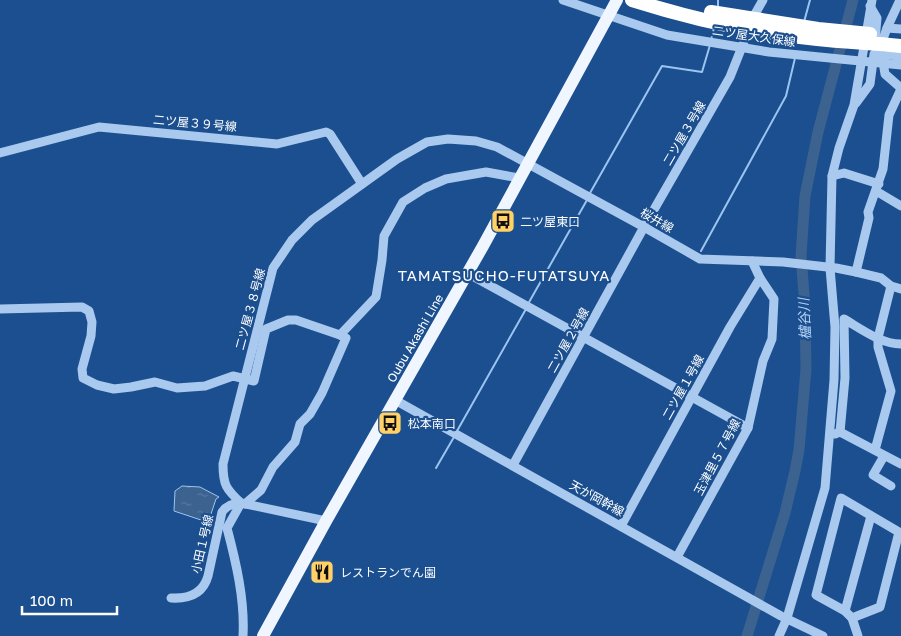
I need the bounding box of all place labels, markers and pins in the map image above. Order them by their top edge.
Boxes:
bus stop icon: 二ツ屋東口 [490,208,516,234]
place label: 二ツ屋東口 [520,214,580,229]
bus stop icon: 松本南口 [377,410,403,436]
place label: 松本南口 [408,416,456,431]
restaurant icon: レストランでん園 [309,559,335,585]
place label: レストランでん園 [340,565,436,580]

